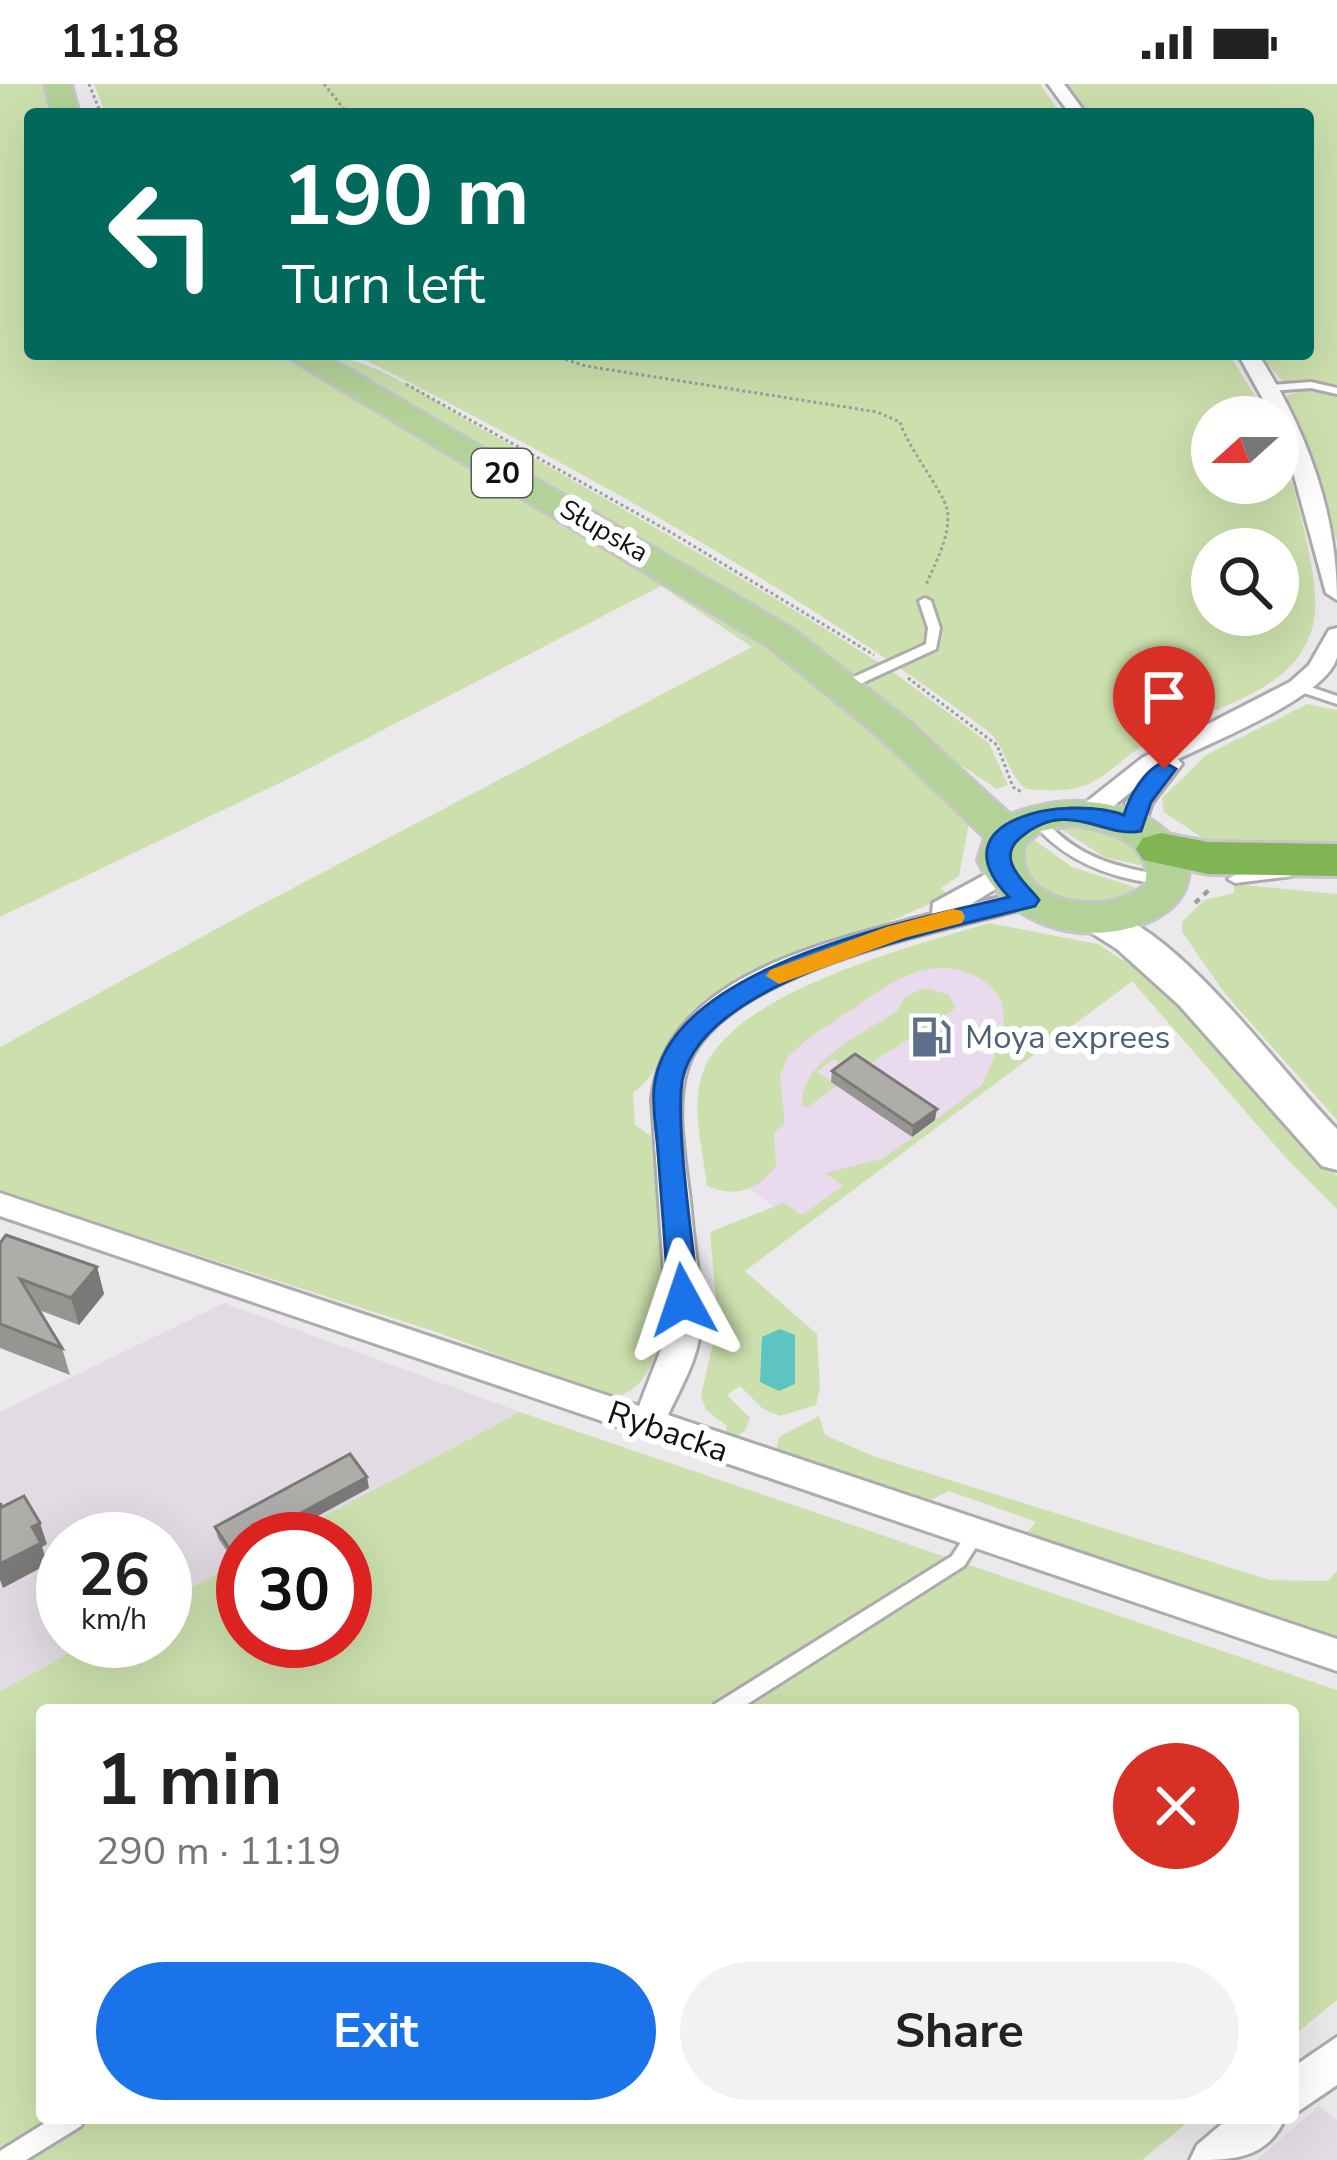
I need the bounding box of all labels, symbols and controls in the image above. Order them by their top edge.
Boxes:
text: 11:18 [60,12,179,73]
text: 190 m [282,139,530,254]
icon: left [84,156,240,312]
text: Turn left [282,248,485,322]
north arrow [1191,396,1299,504]
map controls [1191,396,1299,636]
road number: 20 [472,449,532,497]
street label: Słupska [553,491,655,571]
button: search [1191,528,1299,636]
pin [1113,646,1215,769]
icon: arrive [1131,664,1197,730]
fuel station icon: Moya exprees [908,1014,954,1060]
place label: Moya exprees [965,1015,1171,1060]
position arrow [620,1237,746,1363]
street label: Rybacka [602,1390,734,1474]
speed limit sign: 30 [216,1512,372,1668]
text: 26 [78,1534,150,1616]
text: km/h [81,1599,147,1640]
text: 1 min [96,1731,282,1829]
button: close [1113,1743,1239,1869]
text: 290 m · 11:19 [96,1825,341,1878]
button: Exit [96,1962,656,2100]
button: Share [680,1962,1239,2100]

